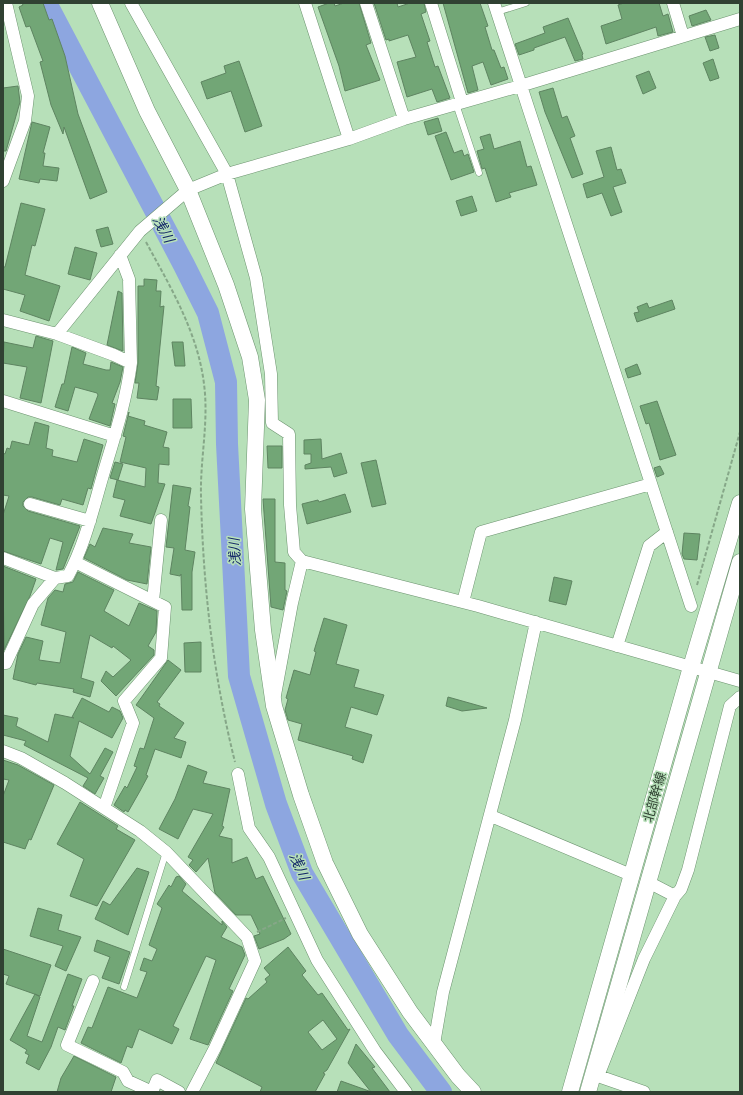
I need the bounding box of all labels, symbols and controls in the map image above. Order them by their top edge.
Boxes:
water label: 浅川 [150,213,179,247]
water label: 浅川 [225,536,243,566]
street label: 北部幹線 [639,770,669,824]
water label: 浅川 [287,850,314,884]

